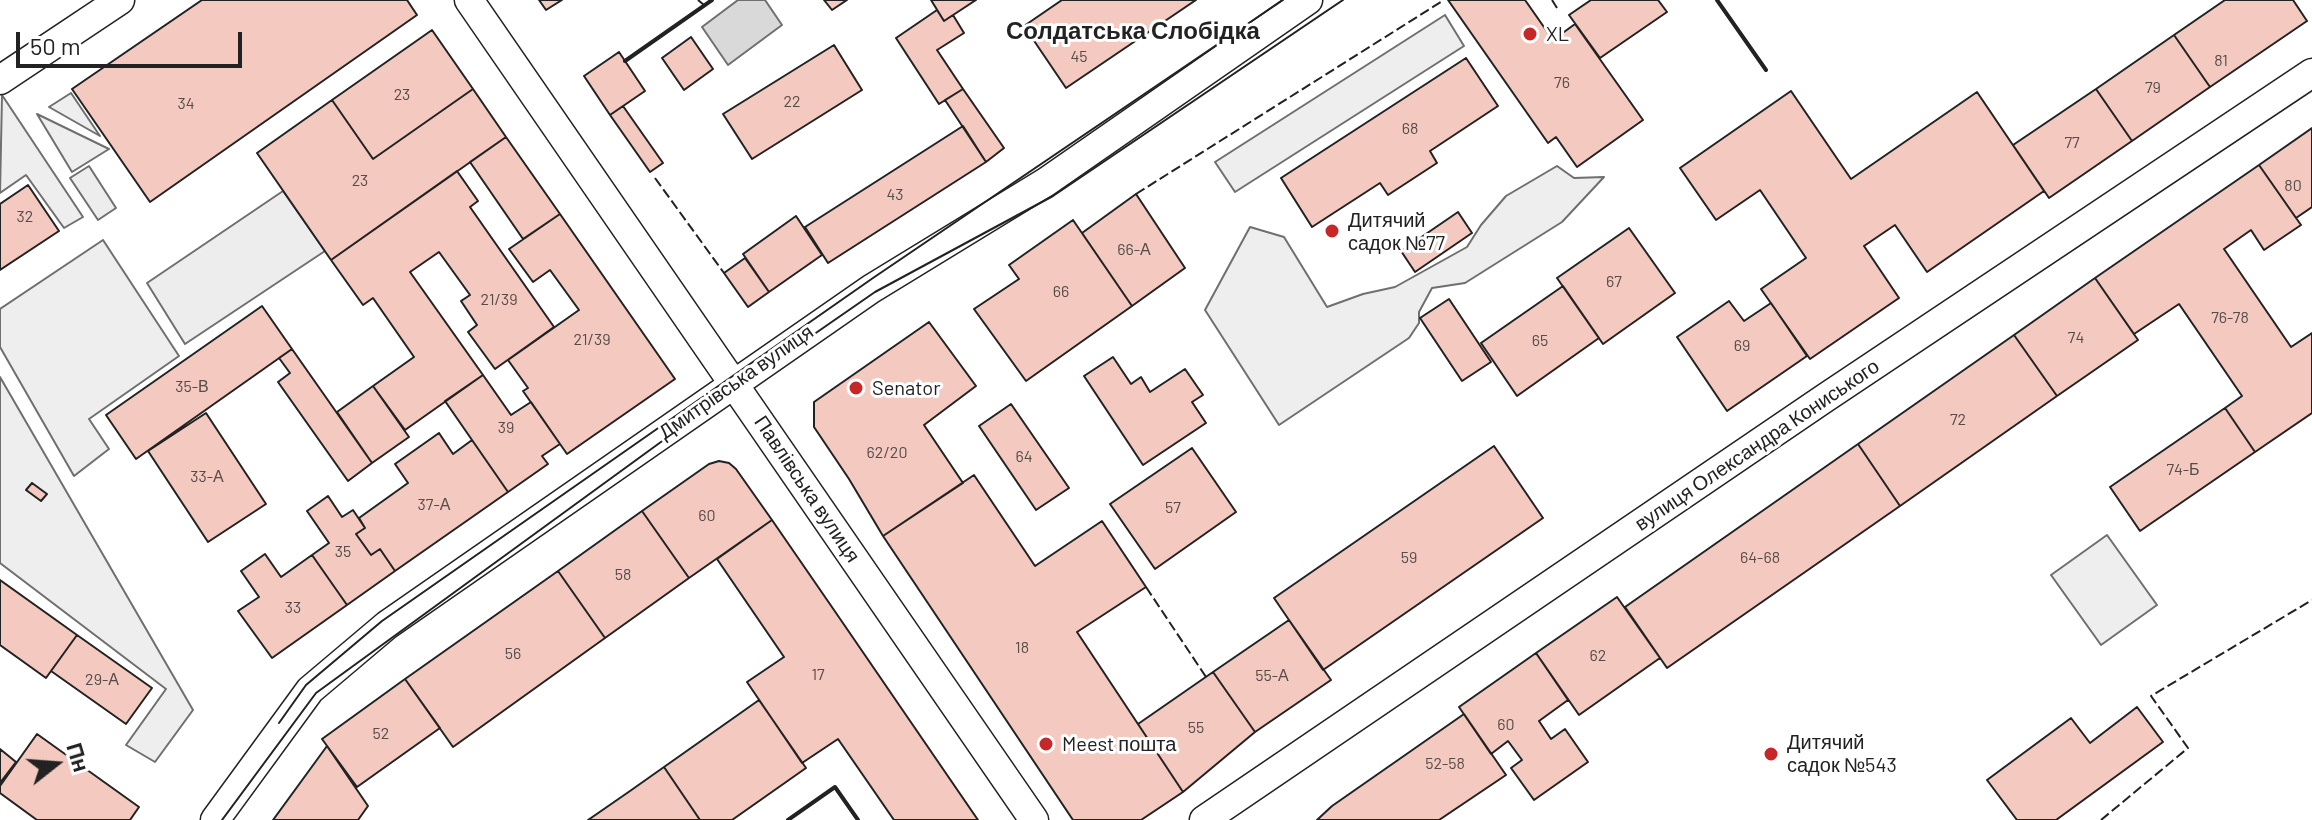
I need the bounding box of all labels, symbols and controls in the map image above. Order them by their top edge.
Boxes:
scale bar [20,16,246,66]
district label: Солдатська Слобідка [1006,17,1260,45]
place label: XL [1546,22,1569,46]
marker: XL [1521,25,1539,43]
text: 50 m [30,31,81,60]
house number: 45 [1070,47,1088,67]
house number: 81 [2214,51,2228,71]
house number: 76 [1554,73,1570,93]
house number: 79 [2145,78,2161,98]
house number: 23 [394,85,410,105]
house number: 22 [783,92,801,112]
house number: 34 [177,94,195,114]
house number: 68 [1402,119,1418,139]
house number: 77 [2064,133,2080,153]
house number: 23 [352,171,368,191]
house number: 80 [2284,176,2302,196]
house number: 43 [886,185,904,205]
house number: 32 [17,207,33,227]
place label: Дитячий садок №77 [1348,208,1445,255]
marker: Дитячий садок №77 [1323,222,1341,240]
house number: 66-А [1117,240,1151,260]
house number: 67 [1606,272,1622,292]
house number: 66 [1053,282,1069,302]
house number: 21/39 [481,290,517,310]
house number: 76-78 [2211,308,2249,328]
street label: Дмитрівська вулиця [654,320,818,444]
house number: 74 [2068,328,2084,348]
house number: 21/39 [574,330,610,350]
house number: 65 [1532,331,1548,351]
house number: 69 [1734,336,1750,356]
street label: вулиця Олександра Кониського [1630,354,1884,536]
place label: Senator [872,376,940,400]
house number: 35-В [175,377,209,397]
marker: Senator [847,379,865,397]
house number: 72 [1950,410,1966,430]
street label: Павлівська вулиця [749,411,865,567]
house number: 39 [498,418,514,438]
house number: 62/20 [867,443,907,463]
house number: 64 [1015,447,1033,467]
house number: 74-Б [2166,460,2200,480]
house number: 33-А [190,467,224,487]
house number: 37-А [418,495,450,515]
house number: 57 [1165,498,1181,518]
house number: 60 [698,506,716,526]
house number: 35 [335,542,351,562]
house number: 59 [1401,548,1417,568]
house number: 64-68 [1740,548,1780,568]
house number: 58 [615,565,631,585]
house number: 33 [285,598,301,618]
house number: 18 [1015,638,1029,658]
house number: 56 [505,644,521,664]
house number: 62 [1590,646,1606,666]
house number: 17 [811,665,825,685]
house number: 55-А [1255,666,1289,686]
house number: 29-А [85,670,119,690]
house number: 60 [1497,715,1515,735]
house number: 55 [1188,718,1204,738]
north arrow [16,724,96,804]
house number: 52 [373,724,389,744]
place label: Дитячий садок №543 [1787,730,1897,777]
place label: Meest пошта [1062,732,1176,756]
marker: Meest пошта [1037,735,1055,753]
text: Пн [62,739,96,775]
marker: Дитячий садок №543 [1762,745,1780,763]
house number: 52-58 [1425,754,1465,774]

